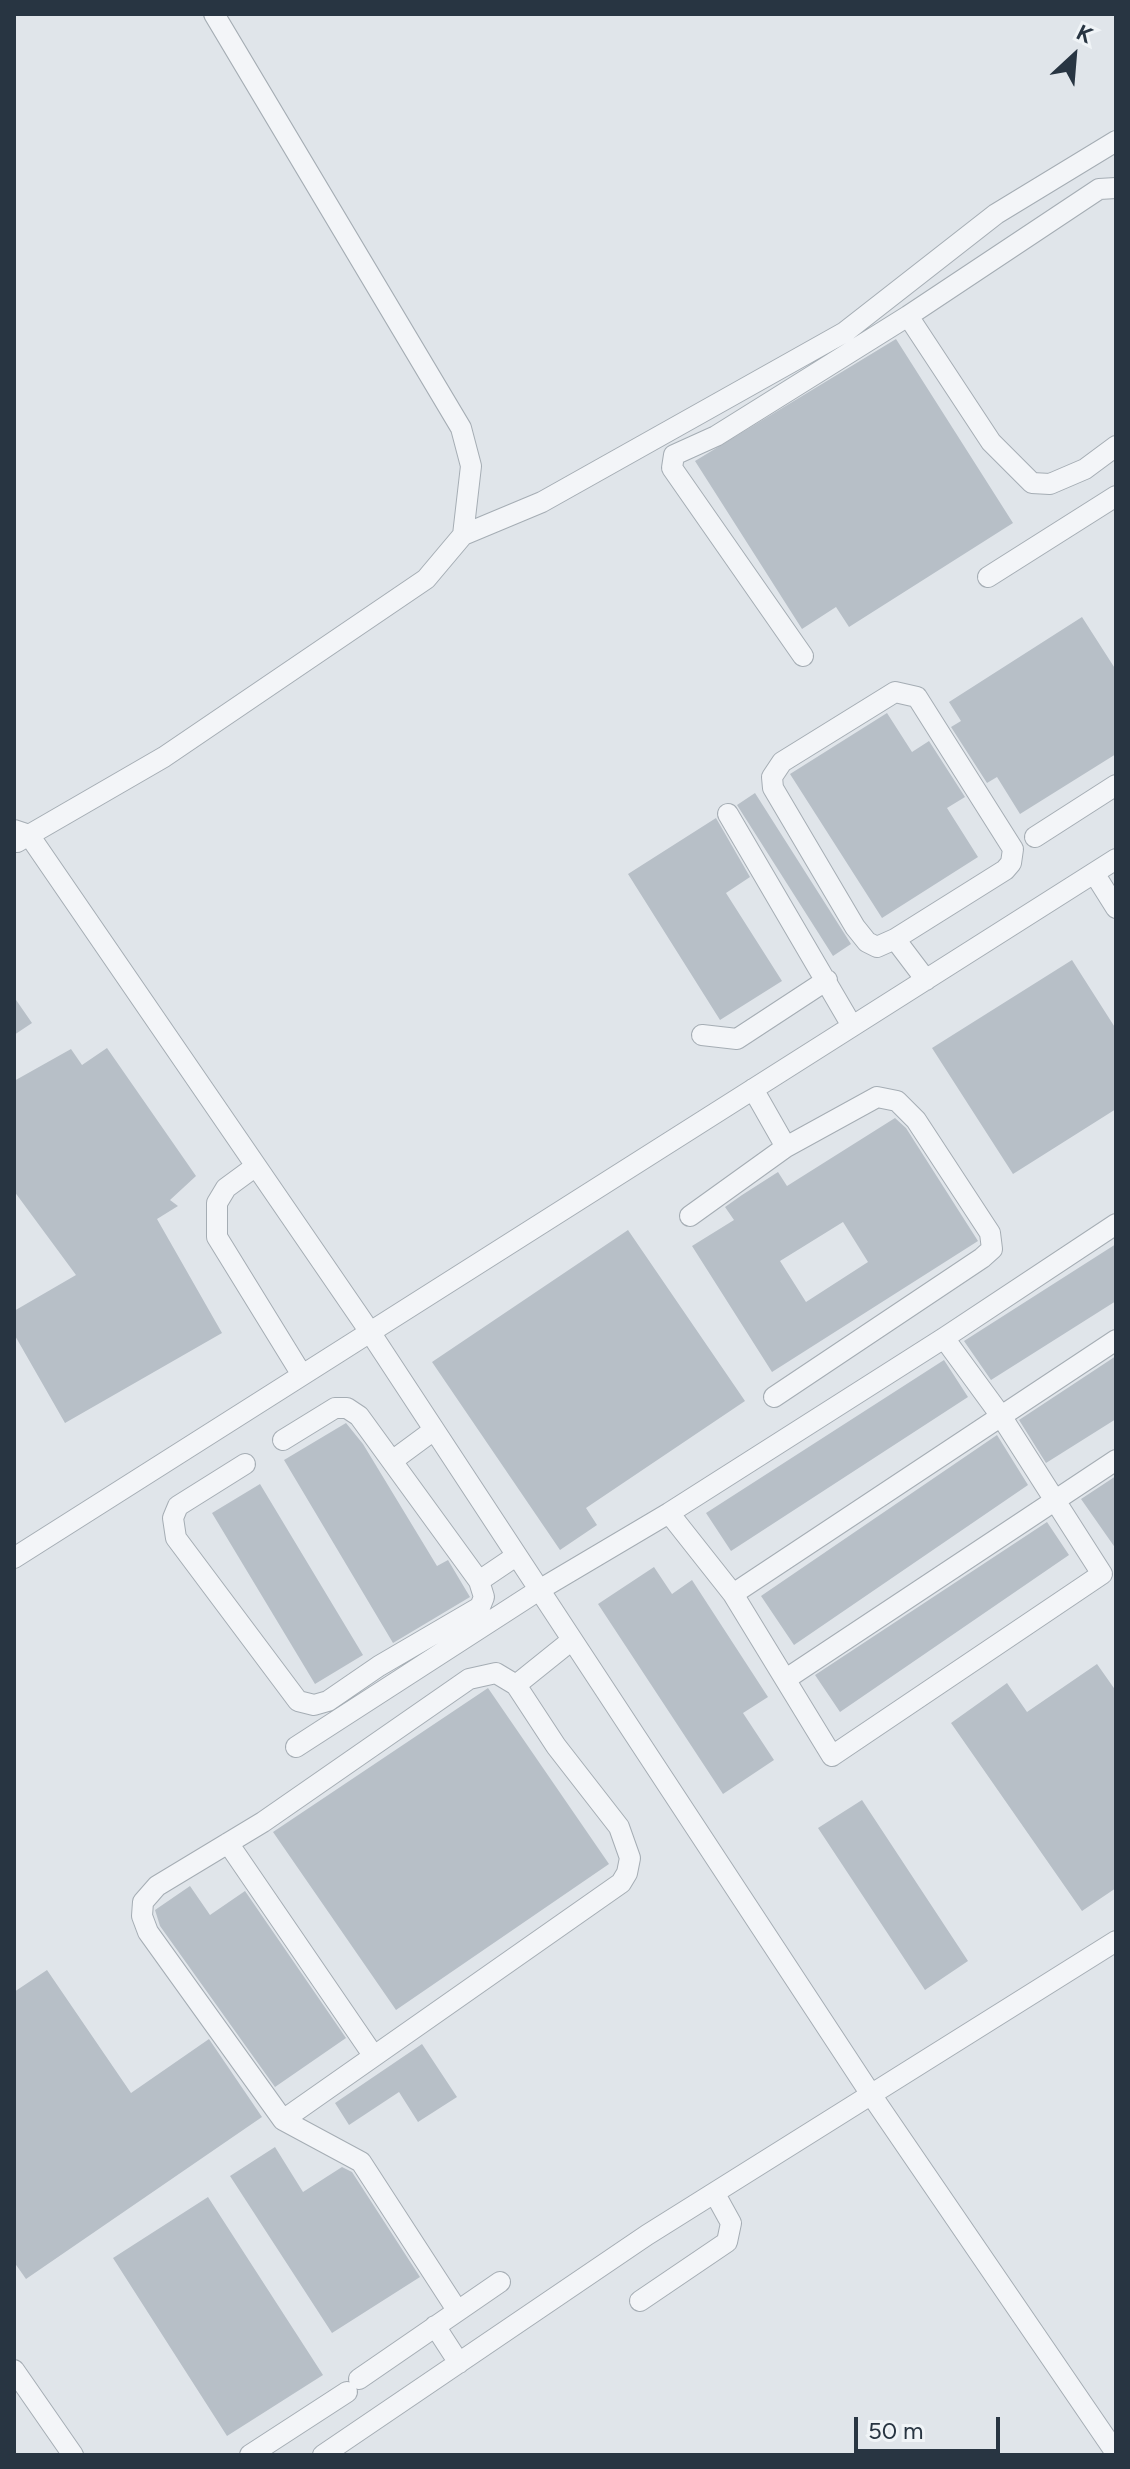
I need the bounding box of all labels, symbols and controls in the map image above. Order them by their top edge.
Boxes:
north arrow [1034,16,1114,96]
text: K [1072,19,1097,49]
scale bar [858,2401,1004,2451]
text: 50 m [868,2416,924,2445]

